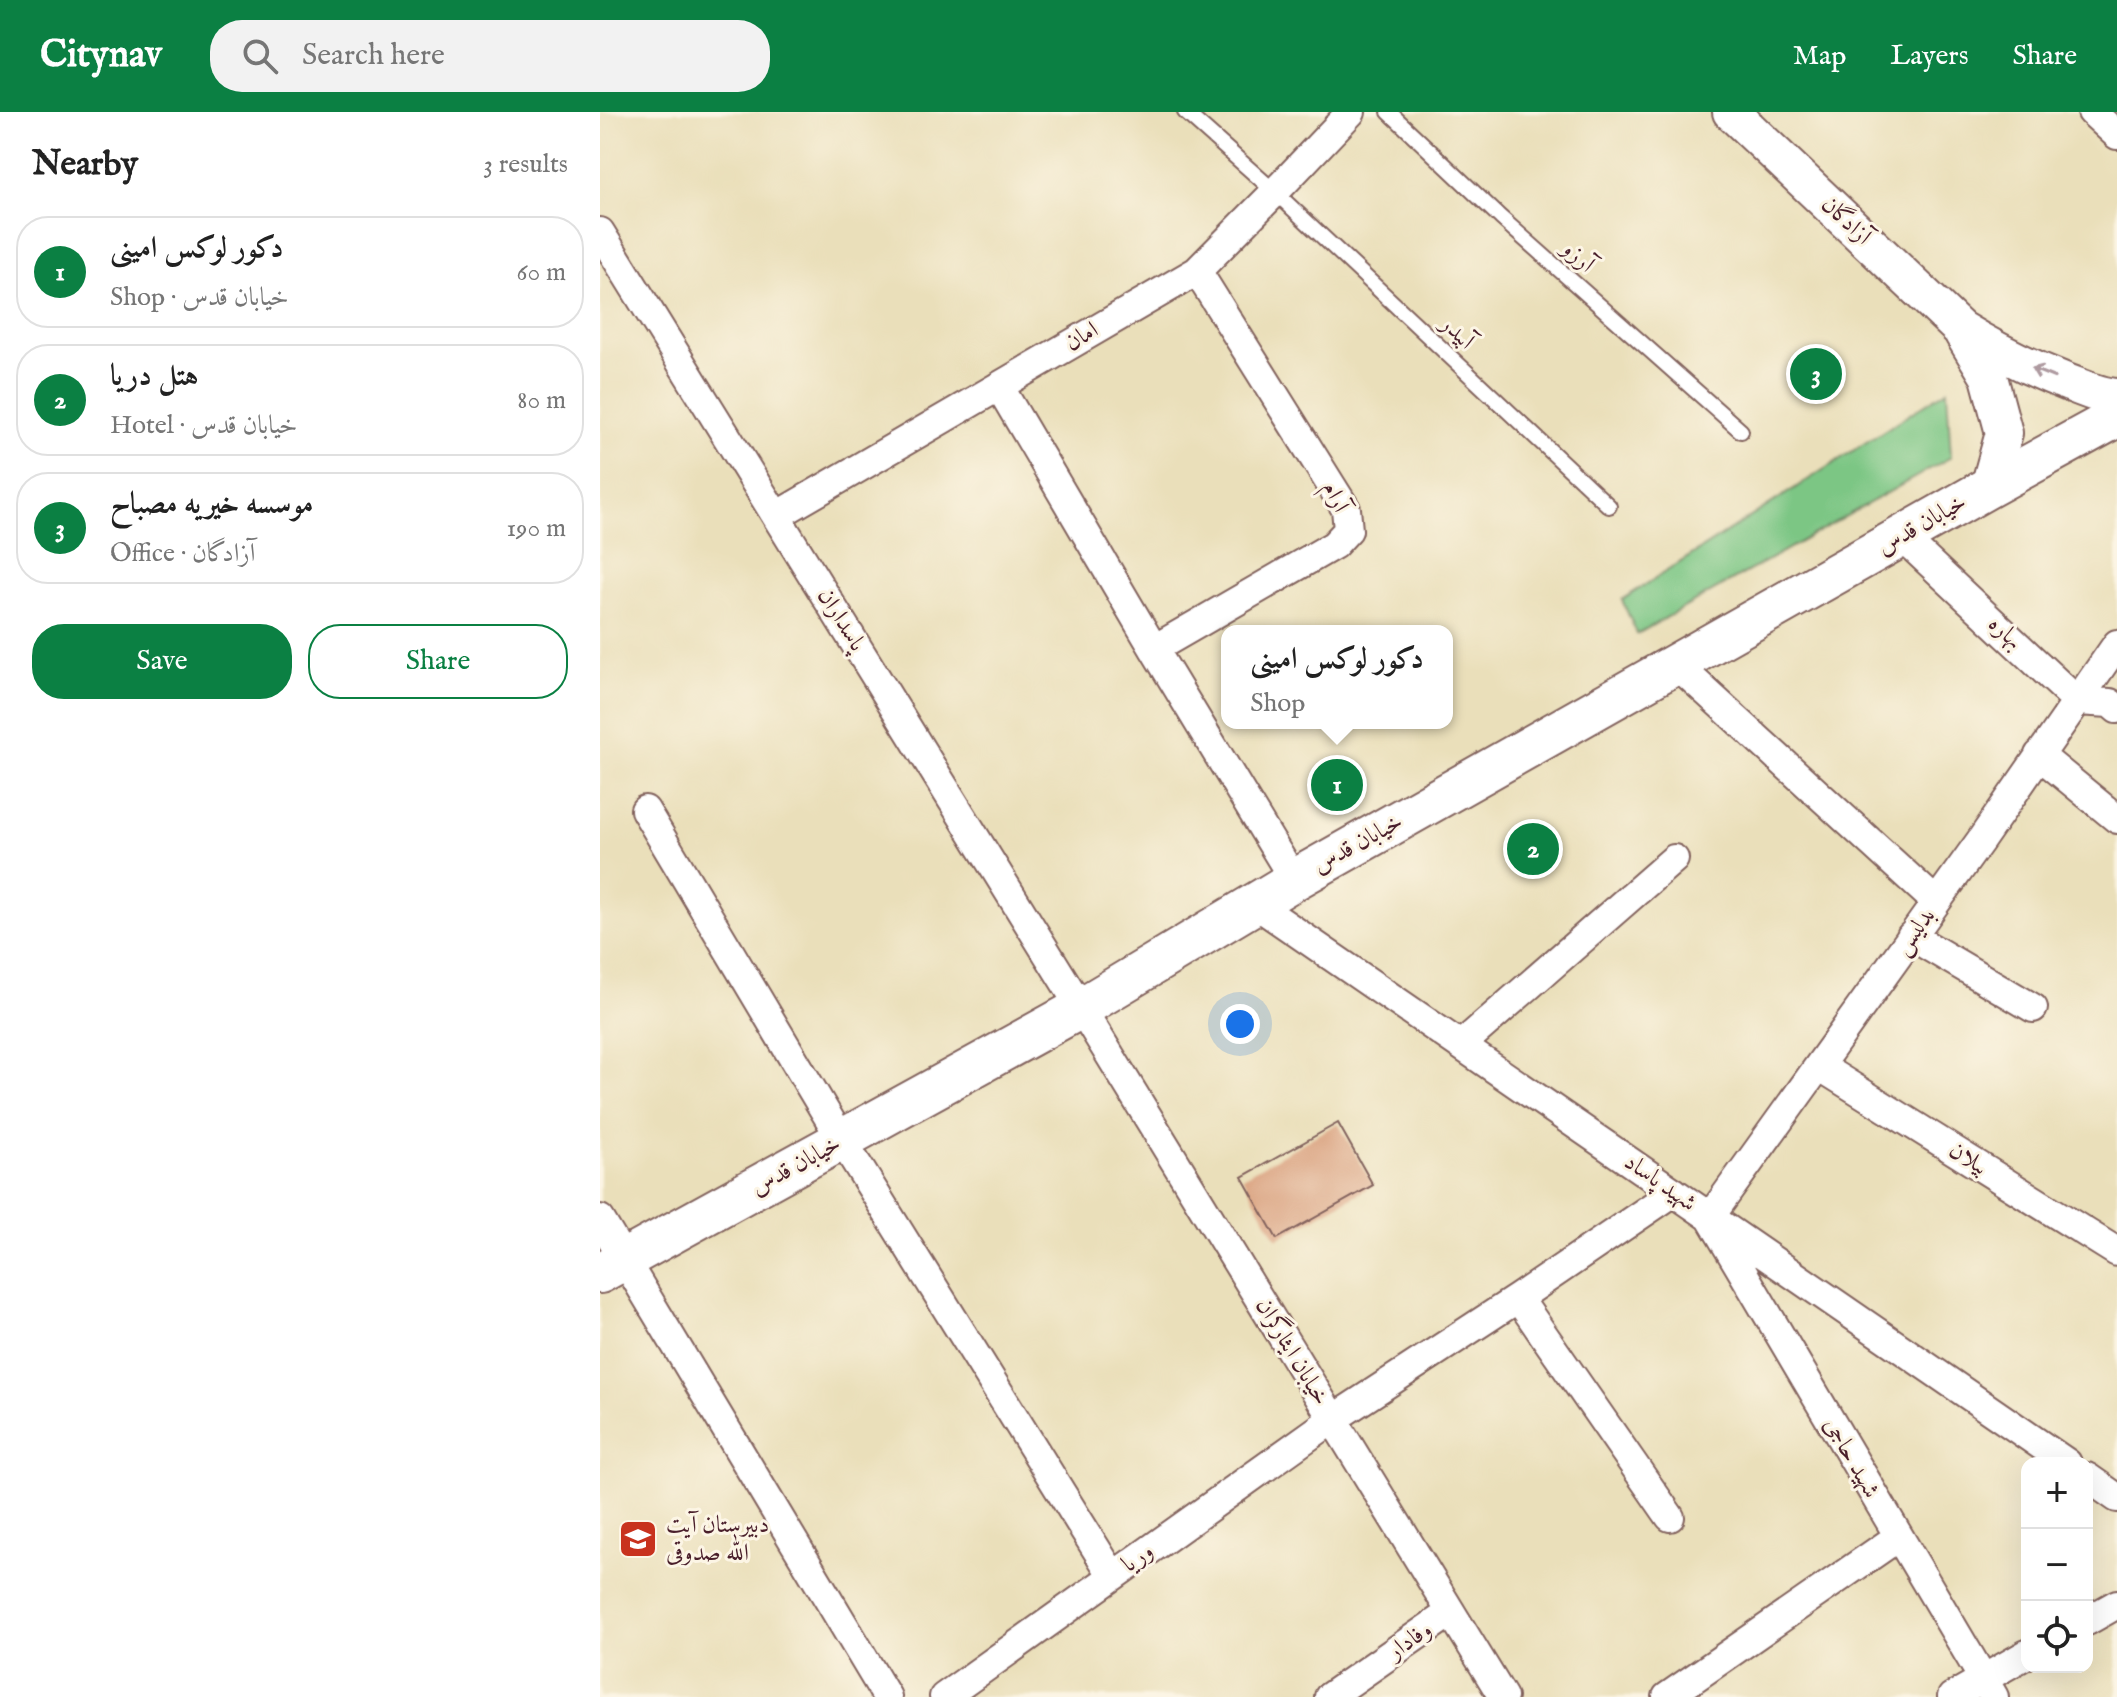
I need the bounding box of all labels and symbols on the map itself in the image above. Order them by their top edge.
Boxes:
street label: آزادگان [1814,189,1881,254]
street label: آرزو [1553,232,1603,282]
street label: آبیدر [1432,308,1483,359]
street label: امان [1060,315,1104,359]
pin: 3 [1790,344,1842,404]
one-way arrow [2032,364,2056,379]
street label: آرام [1311,476,1357,522]
street label: خیابان قدس [1872,487,1972,563]
street label: پاسداران [810,583,873,659]
street label: بهاره [1981,609,2029,657]
pin: 1 [1311,755,1363,815]
street label: خیابان قدس [1307,807,1409,881]
pin: 2 [1507,819,1559,879]
street label: بدلیس [1887,902,1943,962]
your location [1220,1004,1260,1044]
street label: خیابان قدس [745,1129,847,1203]
street label: بیلان [1943,1135,1993,1183]
street label: شهید پاساد [1618,1147,1702,1219]
street label: خیابان ایثارگران [1248,1292,1338,1411]
street label: شهید حاجی [1816,1412,1886,1504]
place label: دبیرستان آیت الله صدوقی [666,1510,769,1569]
school or university icon: دبیرستان آیت الله صدوقی [617,1518,659,1560]
street label: وریا [1116,1536,1160,1580]
street label: وفادار [1380,1615,1438,1669]

